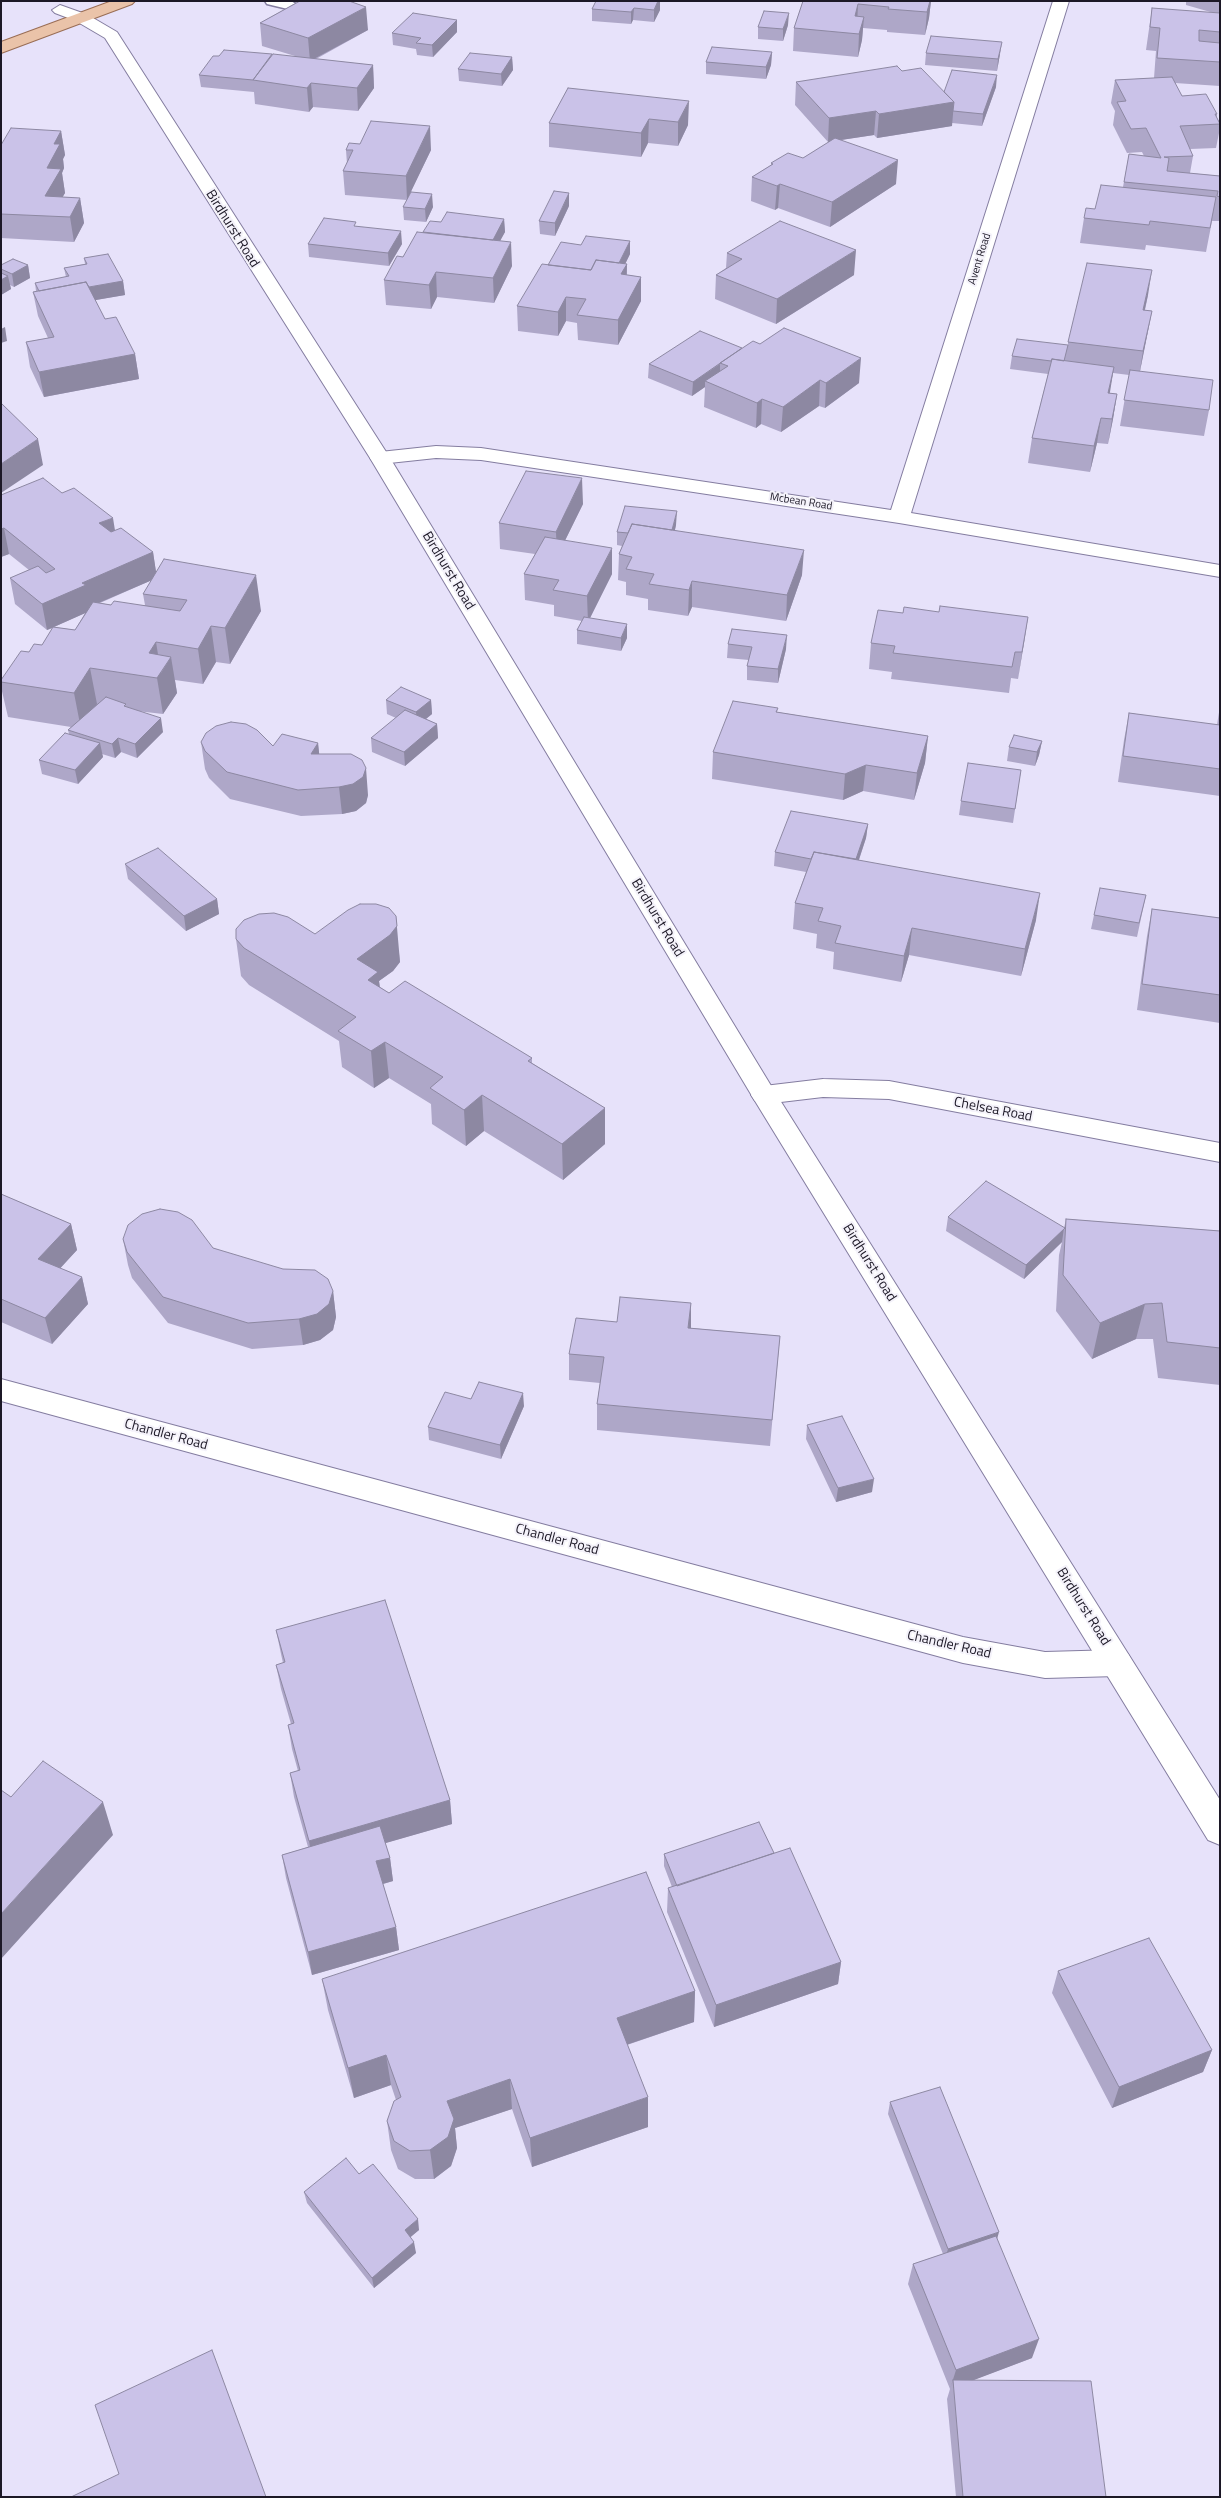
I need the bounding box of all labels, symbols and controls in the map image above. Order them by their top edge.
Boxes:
street label: Birdhurst Road [201,187,263,271]
street label: Avent Road [966,232,994,286]
street label: Mcbean Road [769,491,833,513]
street label: Birdhurst Road [418,529,478,613]
street label: Birdhurst Road [627,876,687,960]
street label: Chelsea Road [952,1094,1034,1126]
street label: Birdhurst Road [838,1221,900,1305]
street label: Chandler Road [122,1416,210,1454]
street label: Chandler Road [513,1521,601,1559]
street label: Birdhurst Road [1052,1565,1114,1649]
street label: Chandler Road [905,1627,993,1663]

